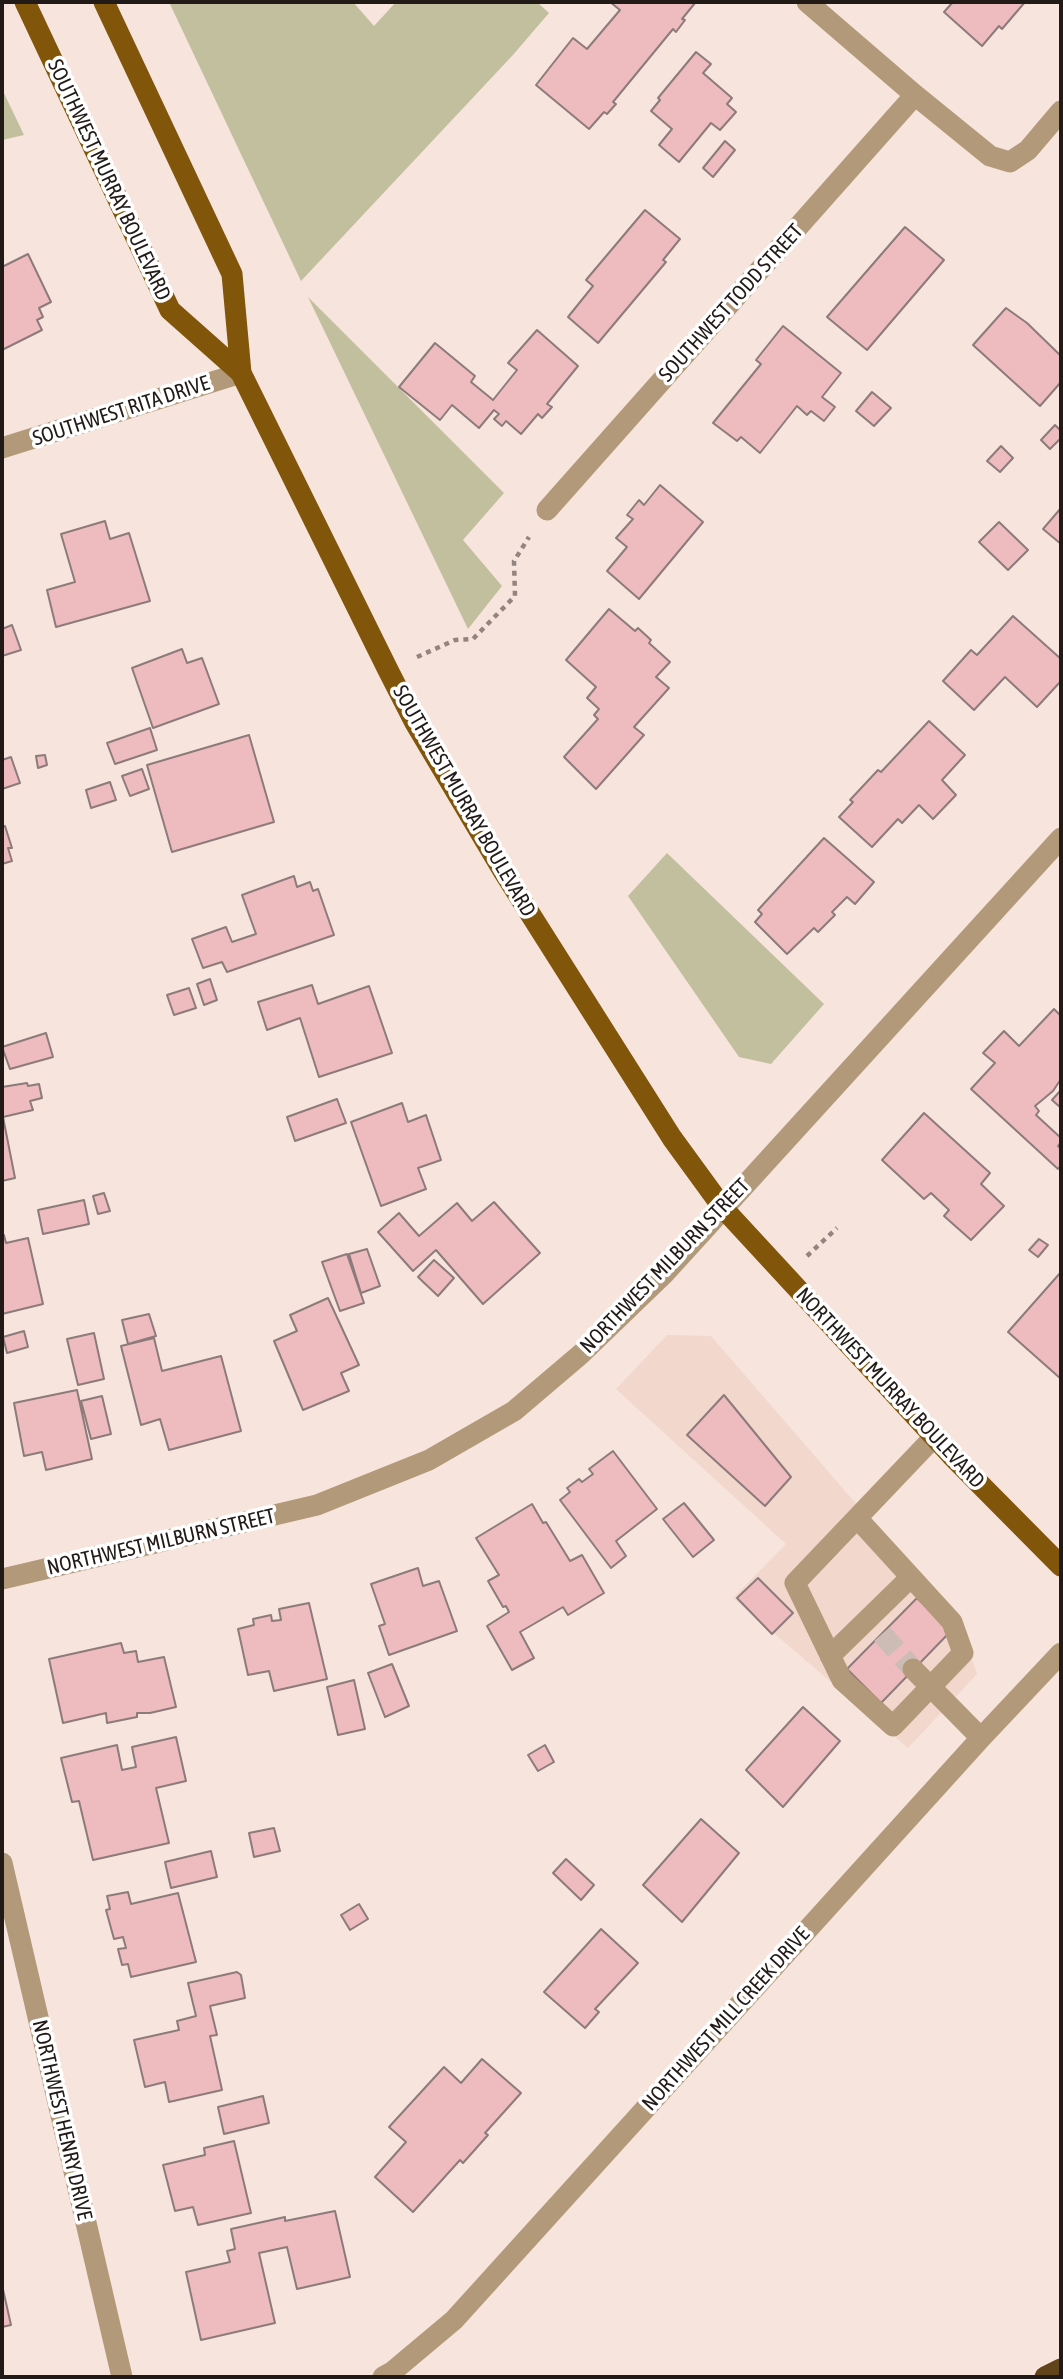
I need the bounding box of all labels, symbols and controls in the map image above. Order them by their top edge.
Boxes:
street label: SOUTHWEST MURRAY BOULEVARD [42,55,176,305]
street label: SOUTHWEST TODD STREET [654,219,808,387]
street label: SOUTHWEST RITA DRIVE [29,371,213,451]
street label: SOUTHWEST MURRAY BOULEVARD [387,681,541,921]
street label: NORTHWEST MILBURN STREET [575,1173,755,1359]
street label: NORTHWEST MURRAY BOULEVARD [791,1283,989,1493]
street label: NORTHWEST MILBURN STREET [45,1504,277,1580]
street label: NORTHWEST MILL CREEK DRIVE [637,1922,815,2116]
street label: NORTHWEST HENRY DRIVE [27,2018,97,2222]

